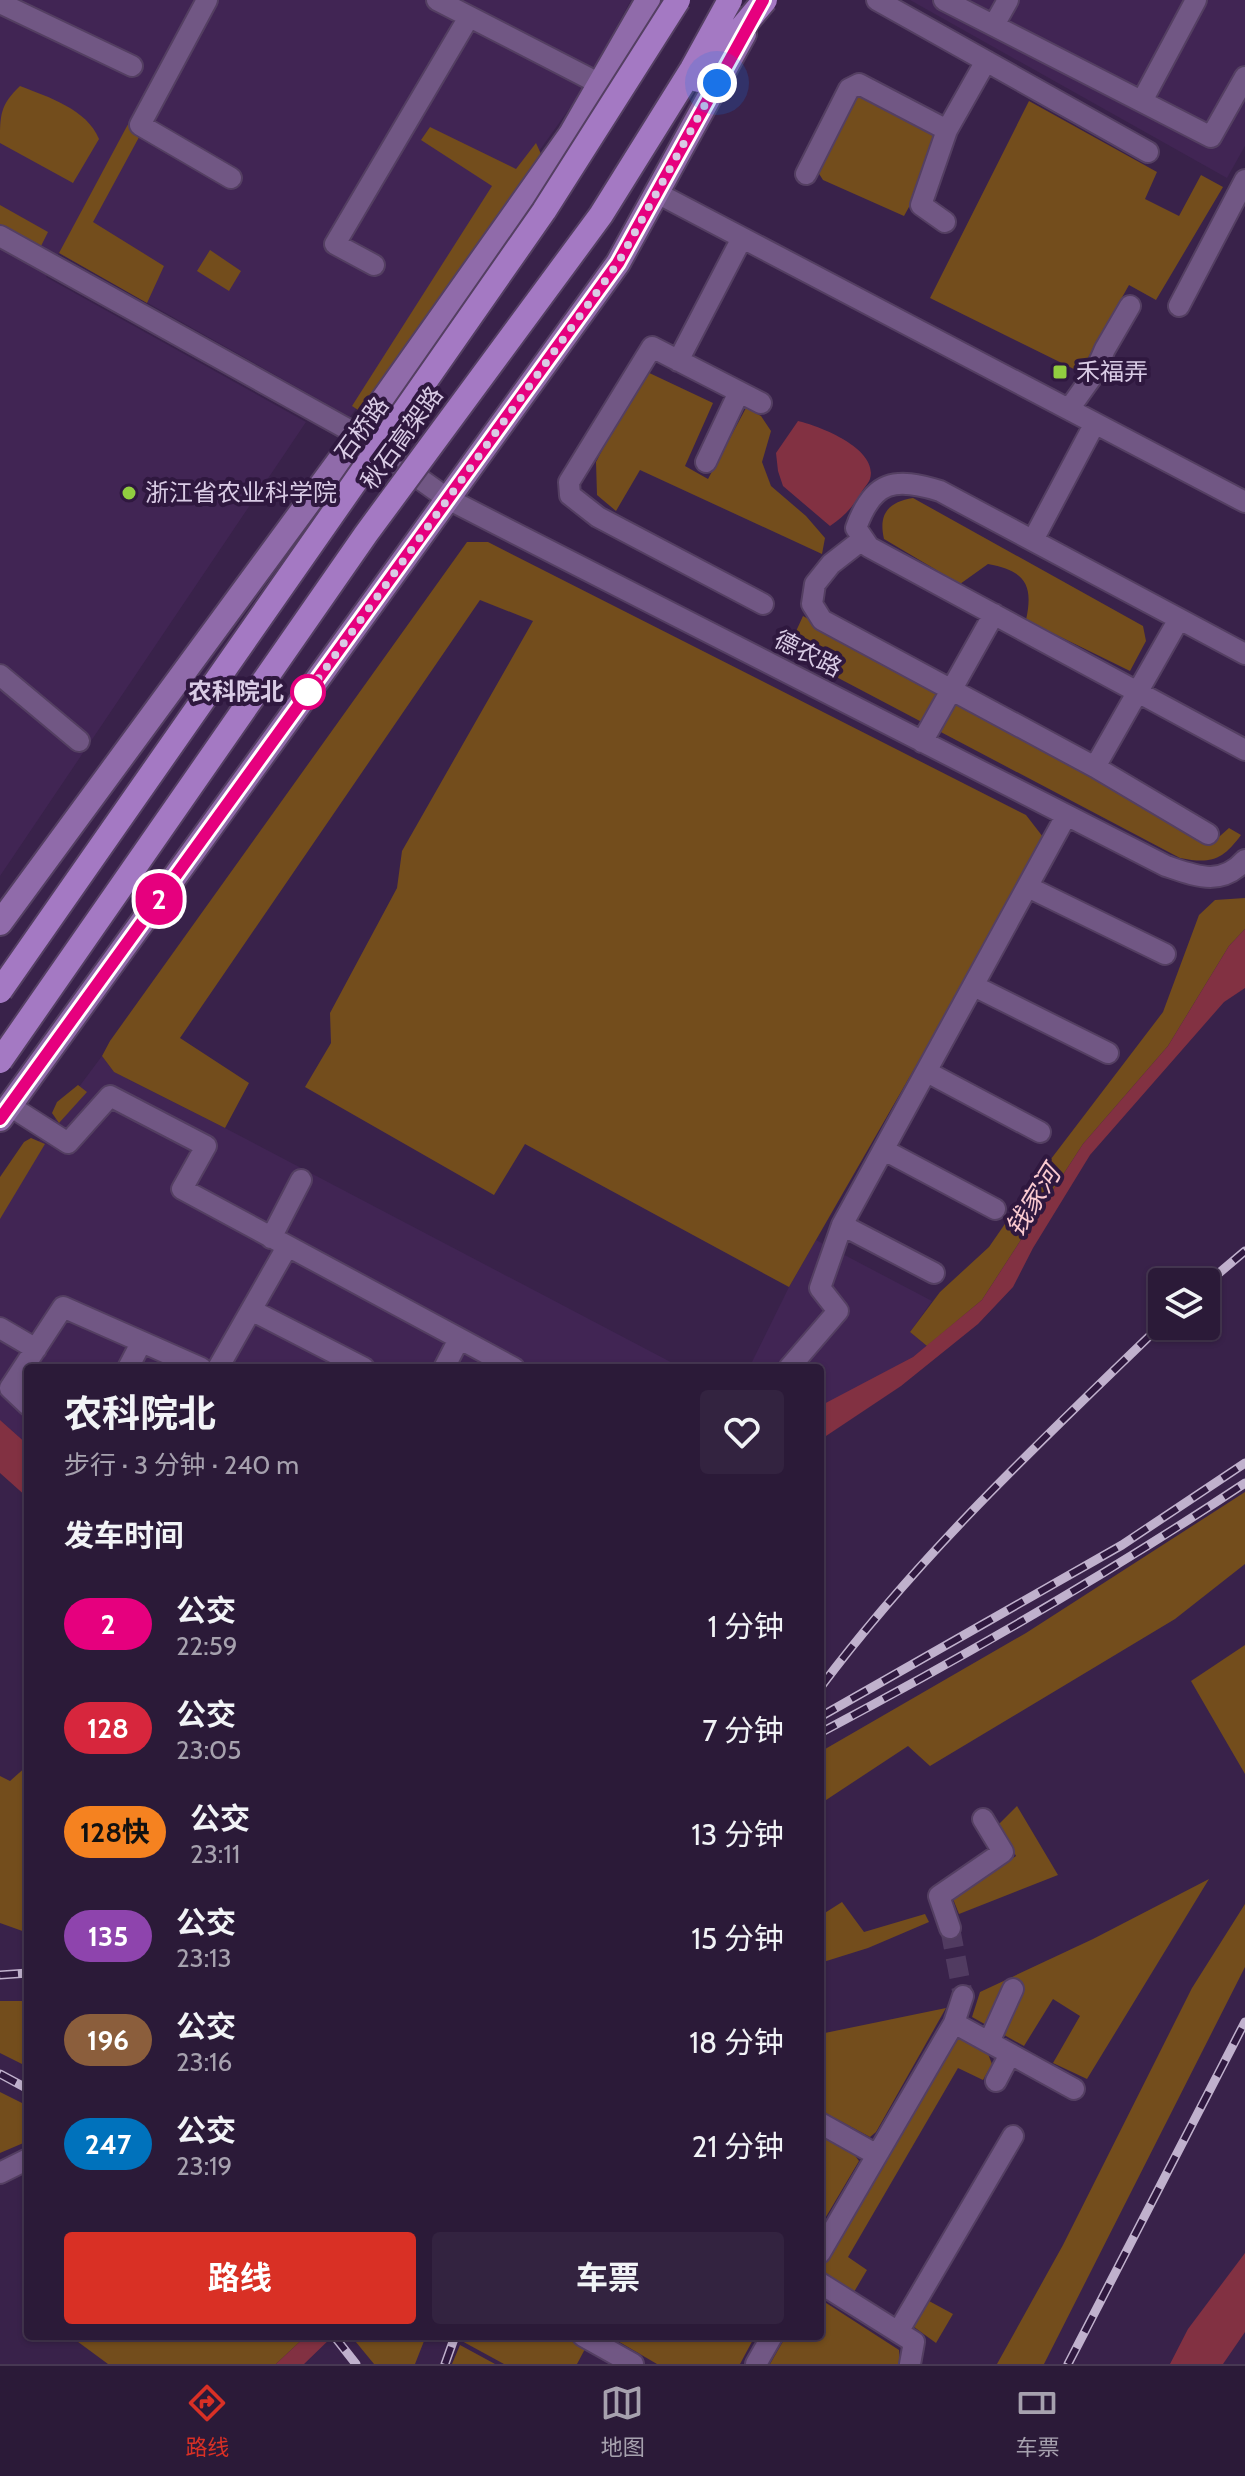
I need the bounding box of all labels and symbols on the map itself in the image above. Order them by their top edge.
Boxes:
your location [697,63,737,103]
place label: 禾福弄 [1076,357,1148,386]
marker: 禾福弄 [1051,363,1069,381]
street label: 秋石高架路 [355,381,449,495]
street label: 石桥路 [329,391,394,466]
place label: 浙江省农业科学院 [145,478,337,507]
marker: 浙江省农业科学院 [120,484,138,502]
street label: 德农路 [770,624,847,683]
marker: 农科院北 [291,675,325,709]
place label: 农科院北 [188,677,284,706]
line badge: 2 [133,873,185,925]
water label: 钱家河 [999,1155,1070,1243]

